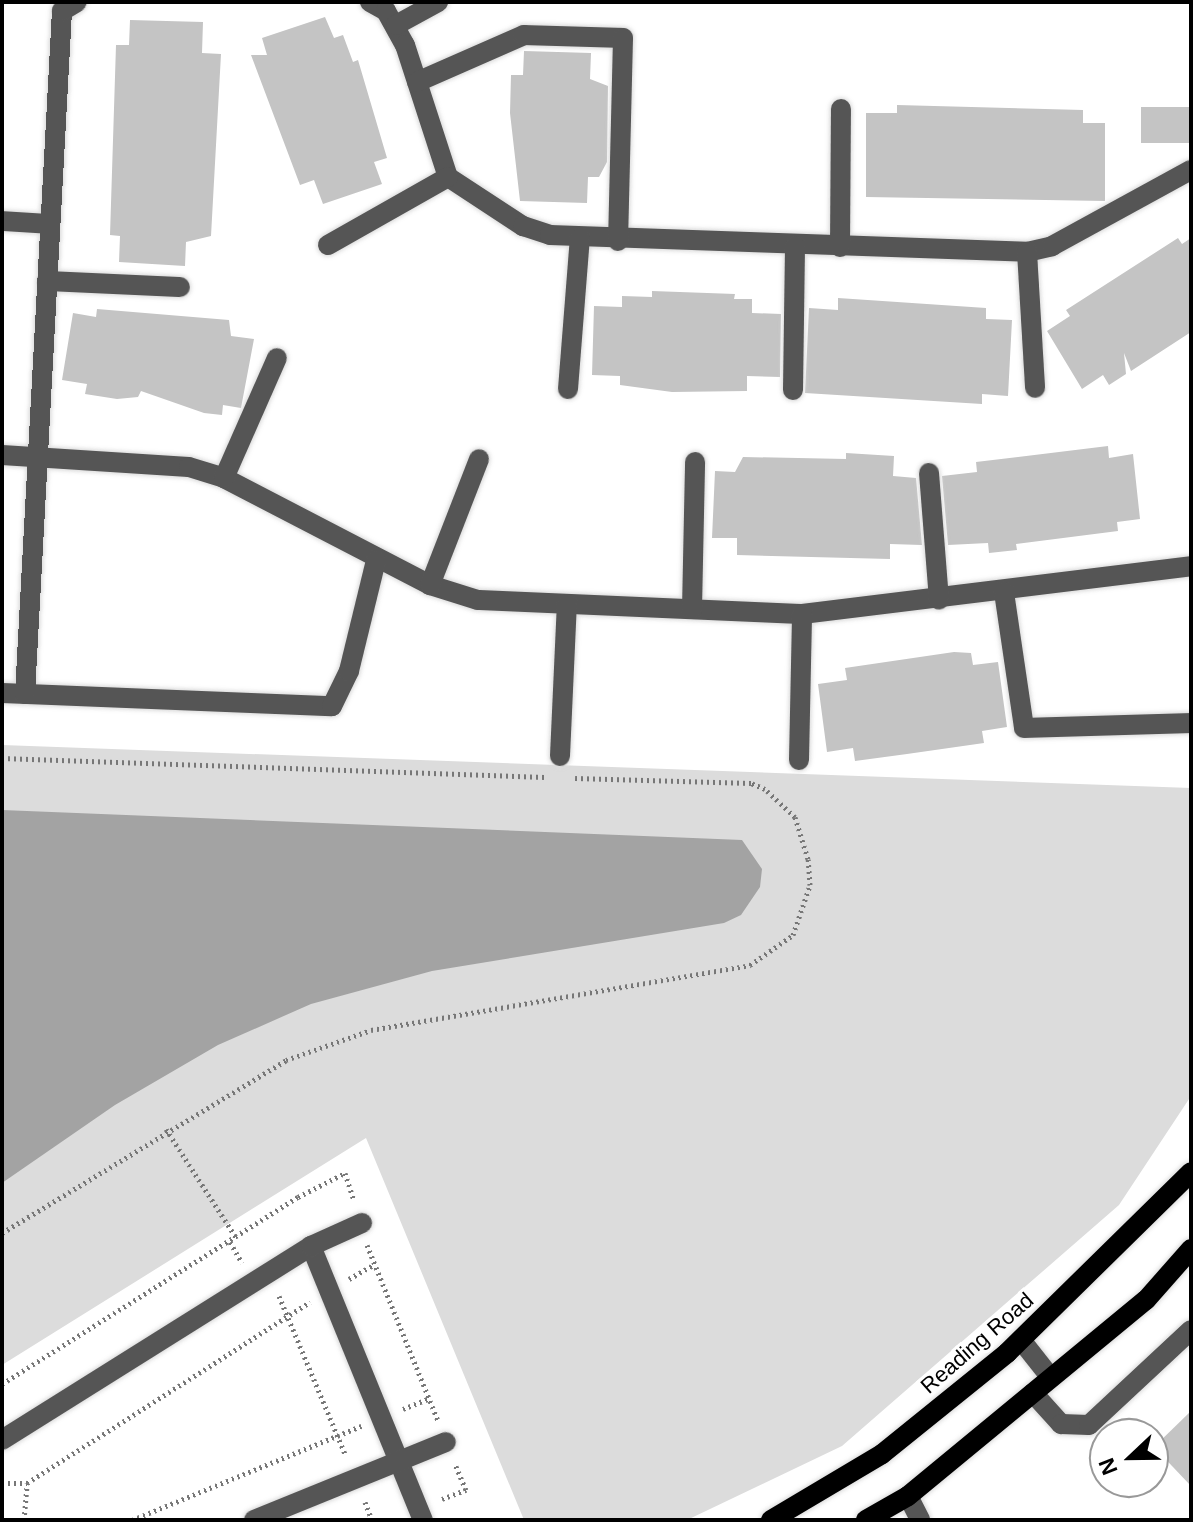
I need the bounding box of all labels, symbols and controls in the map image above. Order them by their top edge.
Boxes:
street label: Reading Road [915,1287,1039,1399]
north arrow [1089,1418,1169,1498]
text: N [1094,1454,1123,1478]

